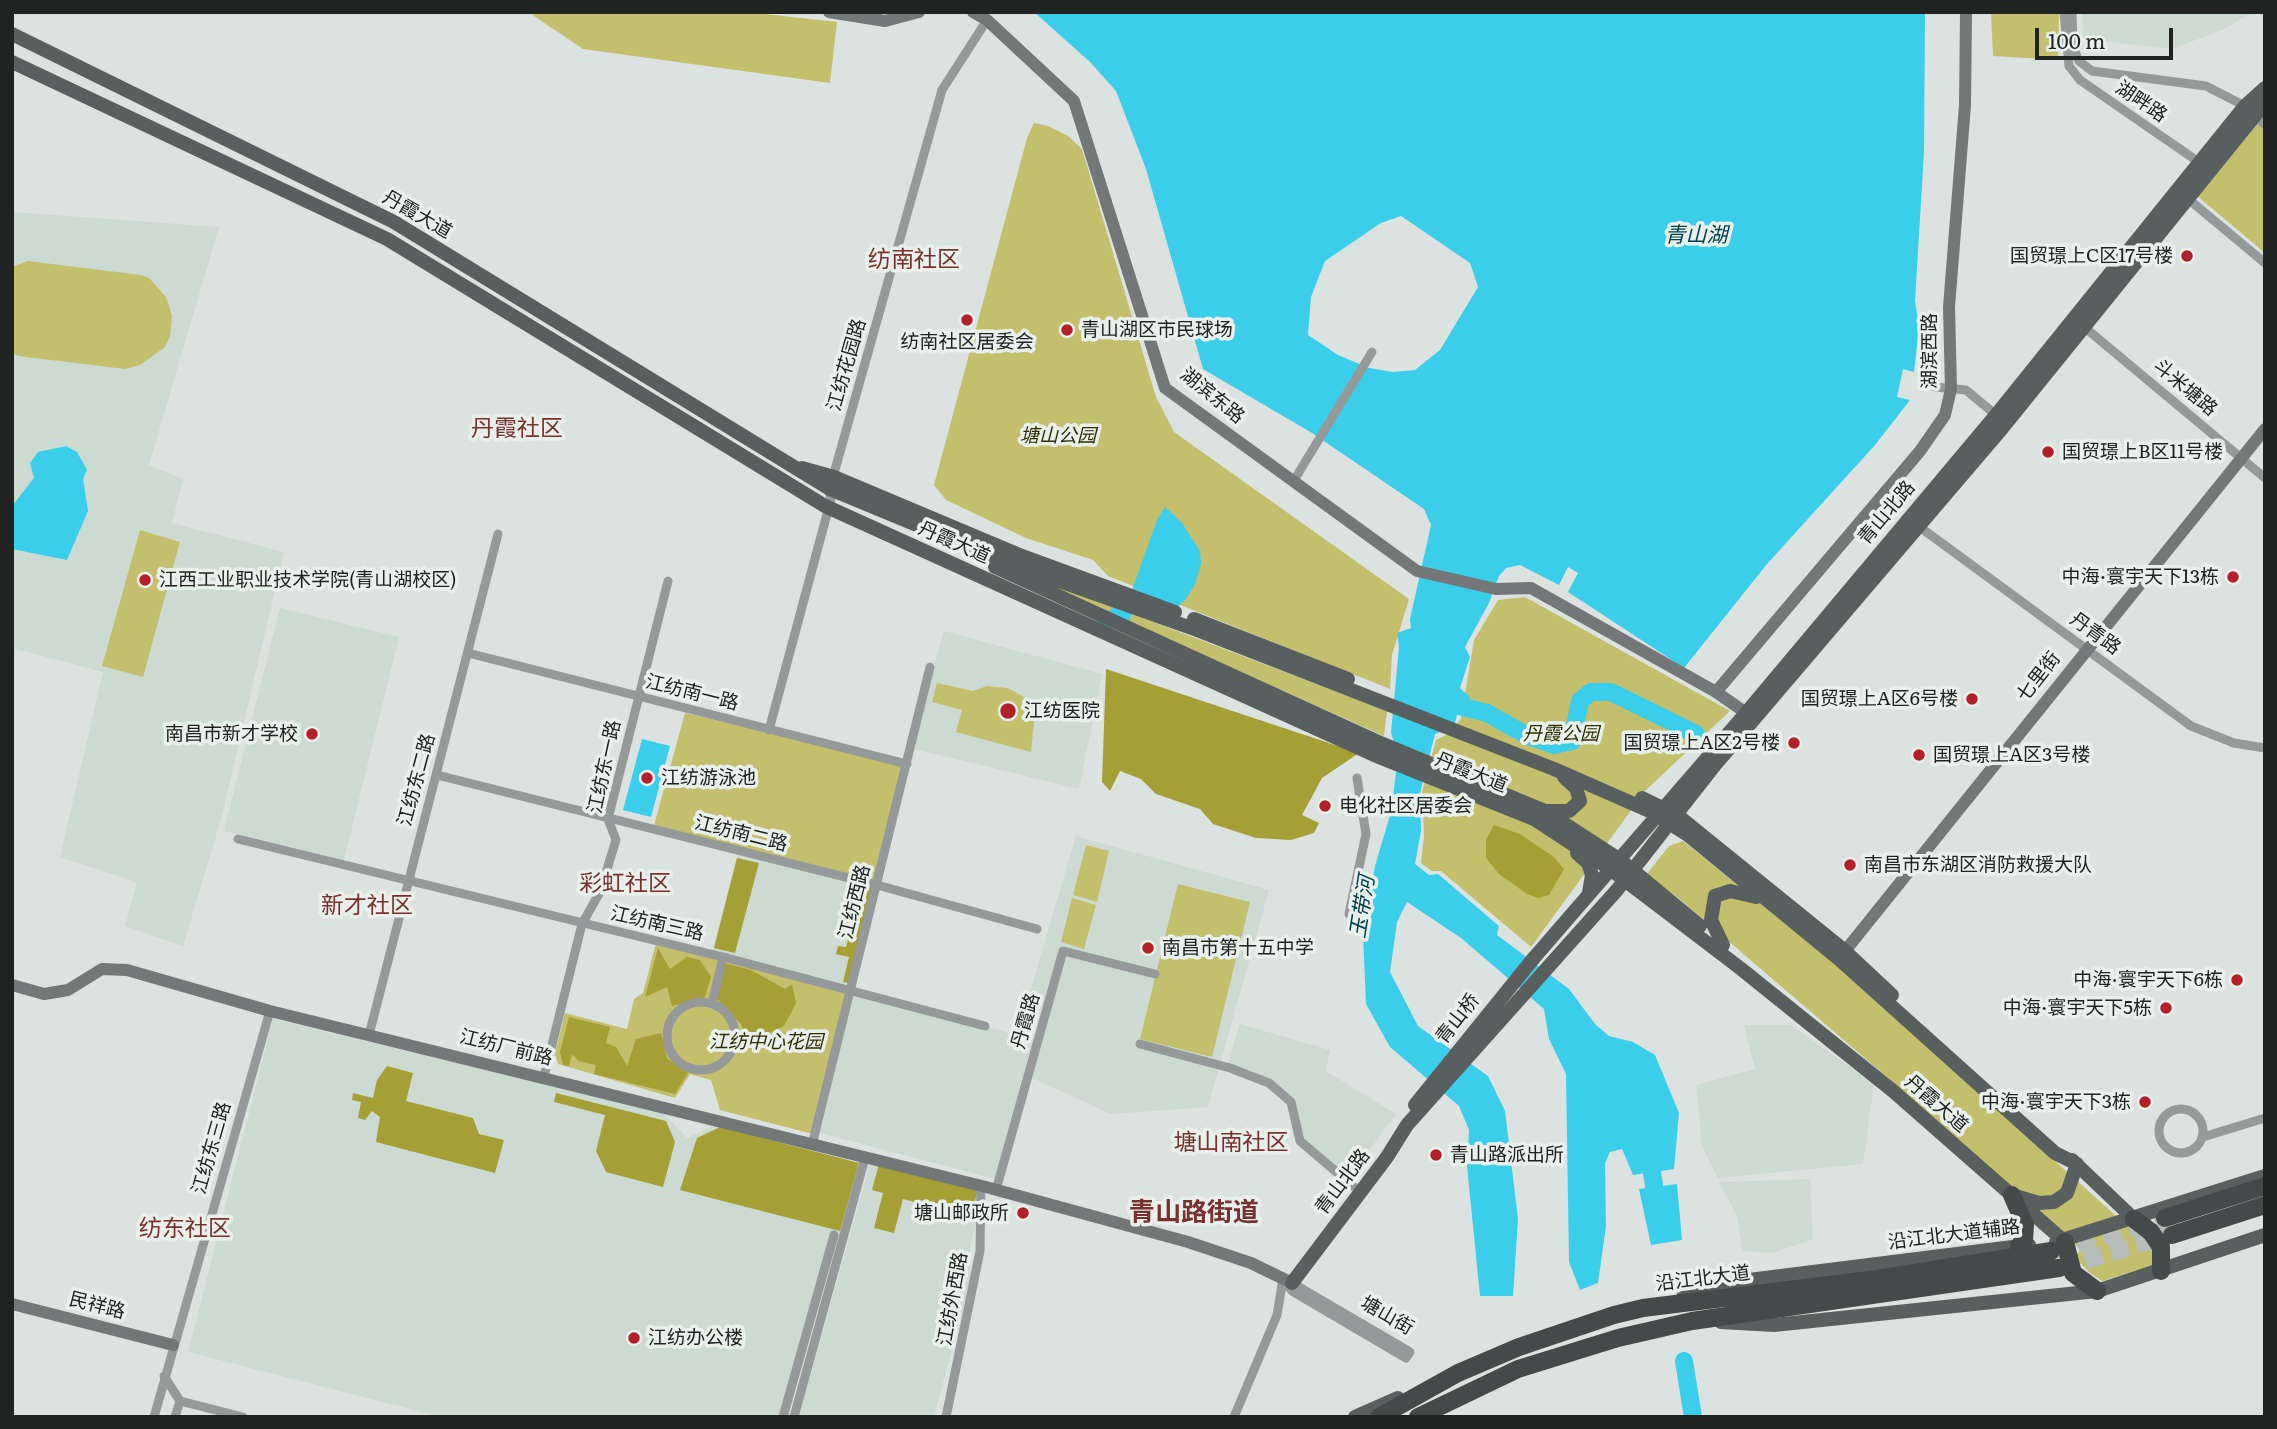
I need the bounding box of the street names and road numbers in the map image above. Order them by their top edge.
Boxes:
street label: 湖畔路 [2111,77,2171,127]
street label: 丹霞大道 [378,186,456,244]
street label: 湖滨西路 [1919,313,1941,389]
street label: 江纺花园路 [823,316,871,414]
street label: 斗米塘路 [2149,355,2221,421]
street label: 湖滨东路 [1175,363,1249,429]
street label: 青山北路 [1854,477,1920,549]
street label: 丹霞大道 [915,517,993,569]
street label: 丹青路 [2065,608,2125,660]
street label: 七里街 [2012,648,2066,706]
street label: 江纺南一路 [643,670,741,716]
street label: 江纺东一路 [584,718,626,816]
street label: 江纺东二路 [394,731,440,829]
street label: 丹霞大道 [1431,748,1511,798]
street label: 江纺南二路 [692,811,790,857]
street label: 江纺西路 [835,862,875,942]
street label: 江纺南三路 [608,902,706,946]
street label: 丹霞路 [1007,990,1045,1052]
street label: 青山桥 [1431,990,1485,1048]
street label: 江纺厂前路 [457,1025,555,1071]
street label: 丹霞大道 [1900,1070,1972,1138]
street label: 江纺东三路 [188,1099,236,1197]
street label: 青山北路 [1311,1145,1375,1219]
street label: 沿江北大道辅路 [1887,1216,2021,1254]
street label: 江纺外西路 [934,1250,972,1348]
street label: 沿江北大道 [1654,1262,1752,1296]
street label: 民祥路 [67,1288,127,1324]
street label: 塘山街 [1357,1292,1417,1340]

